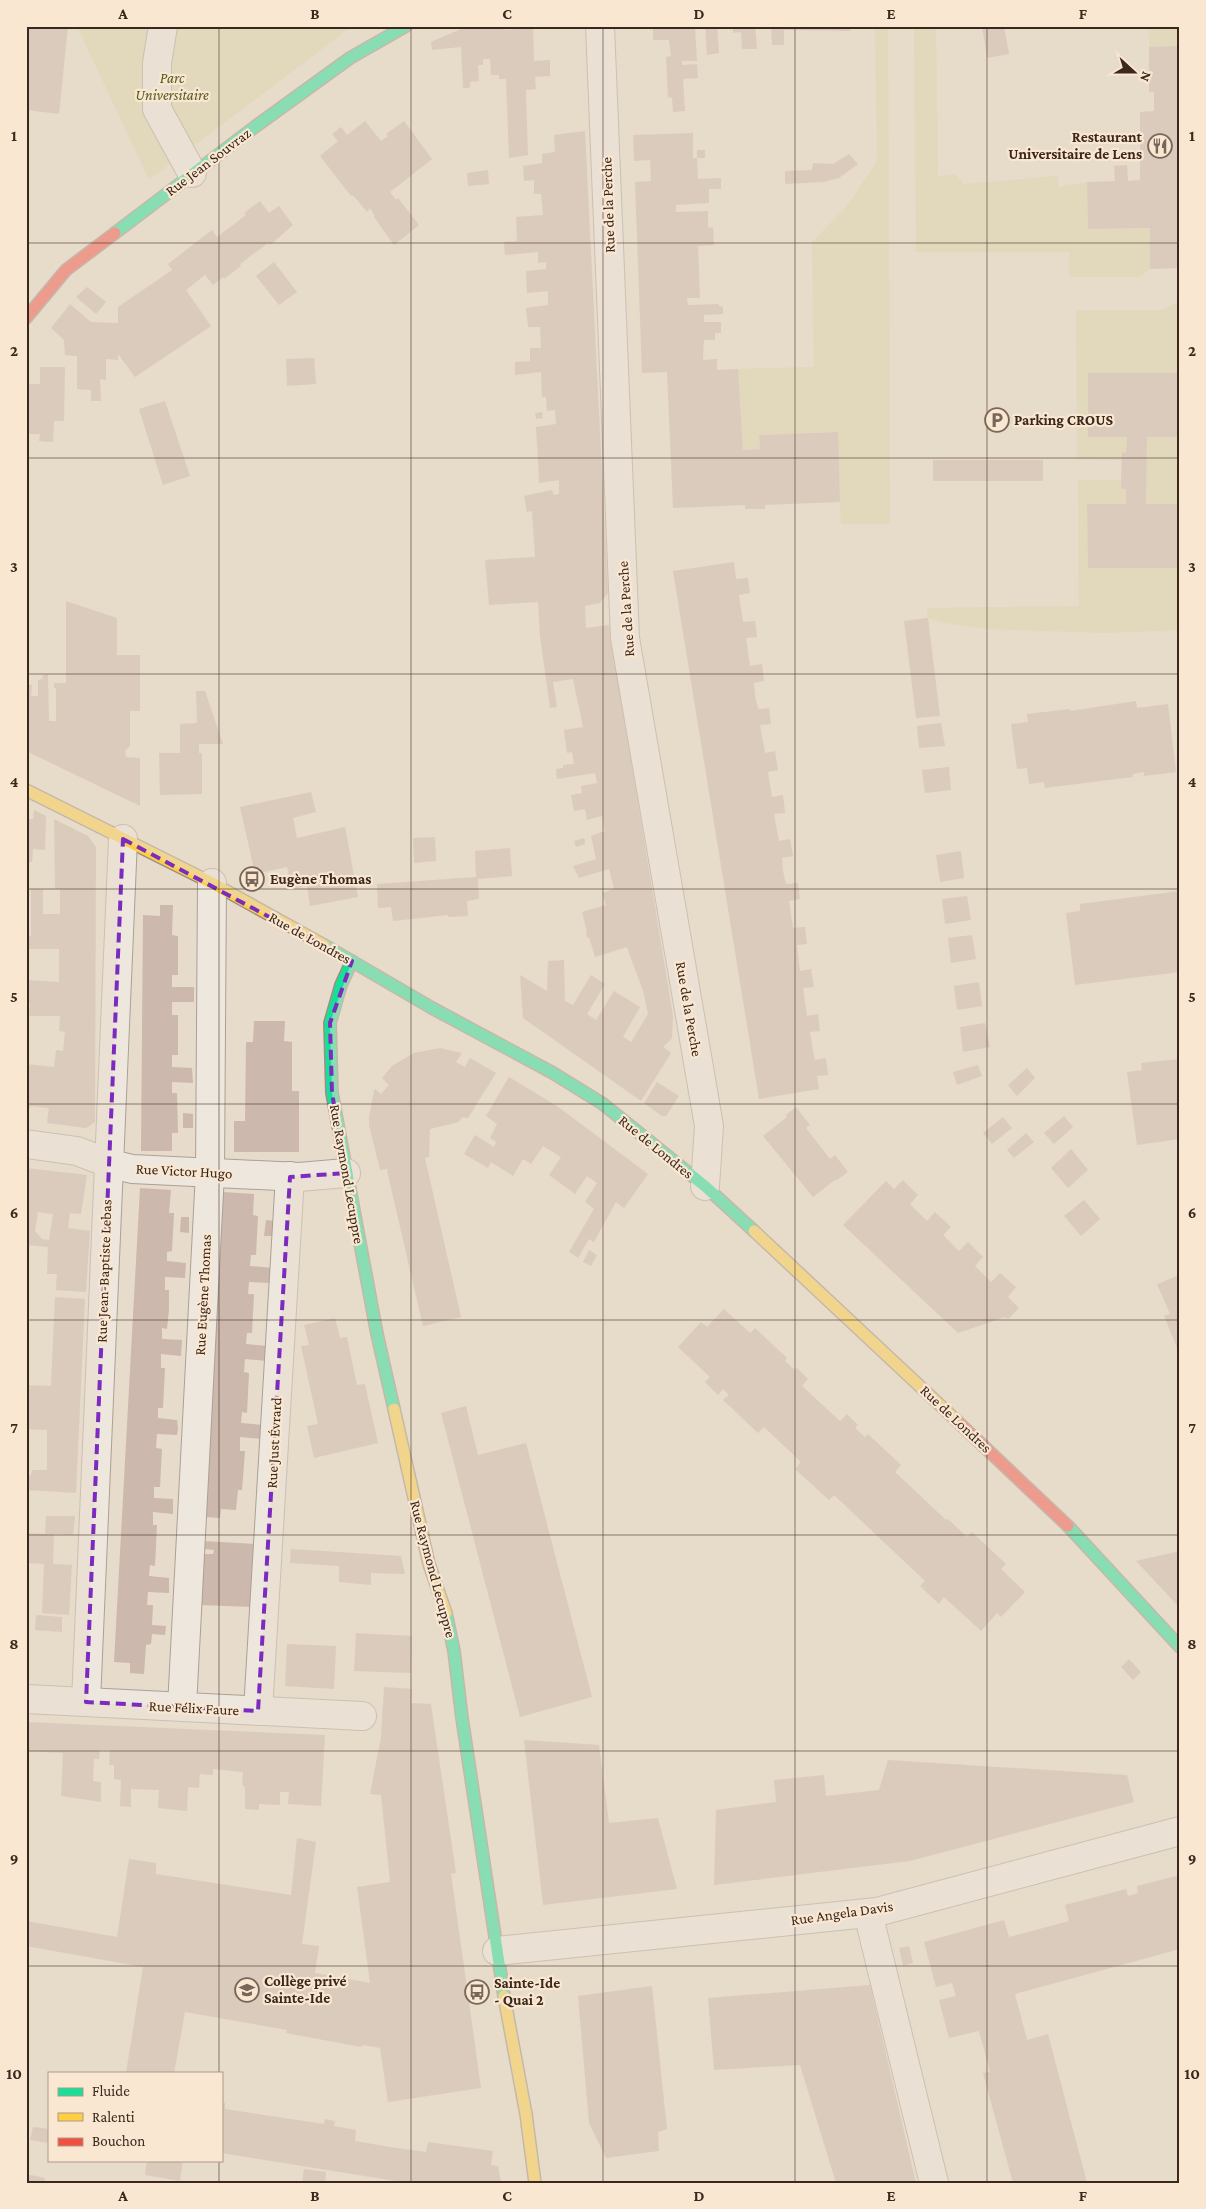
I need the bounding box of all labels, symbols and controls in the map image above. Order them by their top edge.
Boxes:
text: A [117,5,128,22]
text: B [310,5,320,22]
text: C [502,5,512,22]
text: D [693,5,705,22]
text: E [886,5,896,22]
text: F [1079,5,1088,22]
north arrow [1108,48,1158,98]
text: N [1137,69,1155,84]
park label: Parc Universitaire [135,70,209,103]
street label: Rue Jean Souvraz [162,125,254,200]
text: 1 [11,127,17,144]
text: 1 [1189,127,1195,144]
place label: Restaurant Universitaire de Lens [1008,129,1143,162]
restaurant icon: Restaurant Universitaire de Lens [1147,133,1173,159]
street label: Rue de la Perche [598,156,618,253]
text: 2 [10,342,18,359]
text: 2 [1188,342,1196,359]
parking icon: Parking CROUS [984,407,1010,433]
place label: Parking CROUS [1014,412,1113,428]
text: 3 [10,558,18,575]
text: 3 [1188,558,1196,575]
street label: Rue de la Perche [615,560,637,658]
text: 4 [10,773,19,790]
text: 4 [1188,773,1197,790]
bus stop icon: Eugène Thomas [239,866,265,892]
place label: Eugène Thomas [270,871,371,887]
street label: Rue de Londres [266,909,354,967]
street label: Rue de la Perche [673,960,705,1058]
text: 5 [10,988,18,1005]
text: 5 [1188,988,1196,1005]
street label: Rue Raymond Lecuppre [326,1103,367,1246]
street label: Rue de Londres [616,1112,697,1182]
street label: Rue Victor Hugo [135,1160,233,1183]
street label: Rue Jean-Baptiste Lebas [93,1199,116,1343]
text: 6 [10,1204,18,1221]
text: 6 [1188,1204,1196,1221]
street label: Rue Eugène Thomas [192,1234,215,1356]
street label: Rue de Londres [917,1382,995,1456]
street label: Rue Just Évrard [264,1397,285,1489]
text: 7 [10,1419,18,1436]
text: 7 [1188,1419,1196,1436]
street label: Rue Raymond Lecuppre [406,1499,459,1640]
text: 8 [9,1635,19,1652]
text: 8 [1187,1635,1197,1652]
street label: Rue Félix Faure [148,1698,240,1718]
text: 9 [10,1850,18,1867]
text: 9 [1188,1850,1196,1867]
street label: Rue Angela Davis [790,1898,894,1929]
place label: Collège privé Sainte-Ide [264,1973,347,2006]
place label: Sainte-Ide - Quai 2 [494,1975,560,2008]
school or university icon: Collège privé Sainte-Ide [234,1977,260,2003]
bus stop icon: Sainte-Ide - Quai 2 [464,1979,490,2005]
text: 10 [6,2065,22,2082]
text: 10 [1184,2065,1200,2082]
legend [48,2072,222,2162]
text: Fluide [92,2083,130,2099]
text: Ralenti [92,2109,135,2125]
text: Bouchon [92,2133,145,2149]
text: A [117,2187,128,2204]
text: B [310,2187,320,2204]
text: C [502,2187,512,2204]
text: D [693,2187,705,2204]
text: E [886,2187,896,2204]
text: F [1079,2187,1088,2204]

